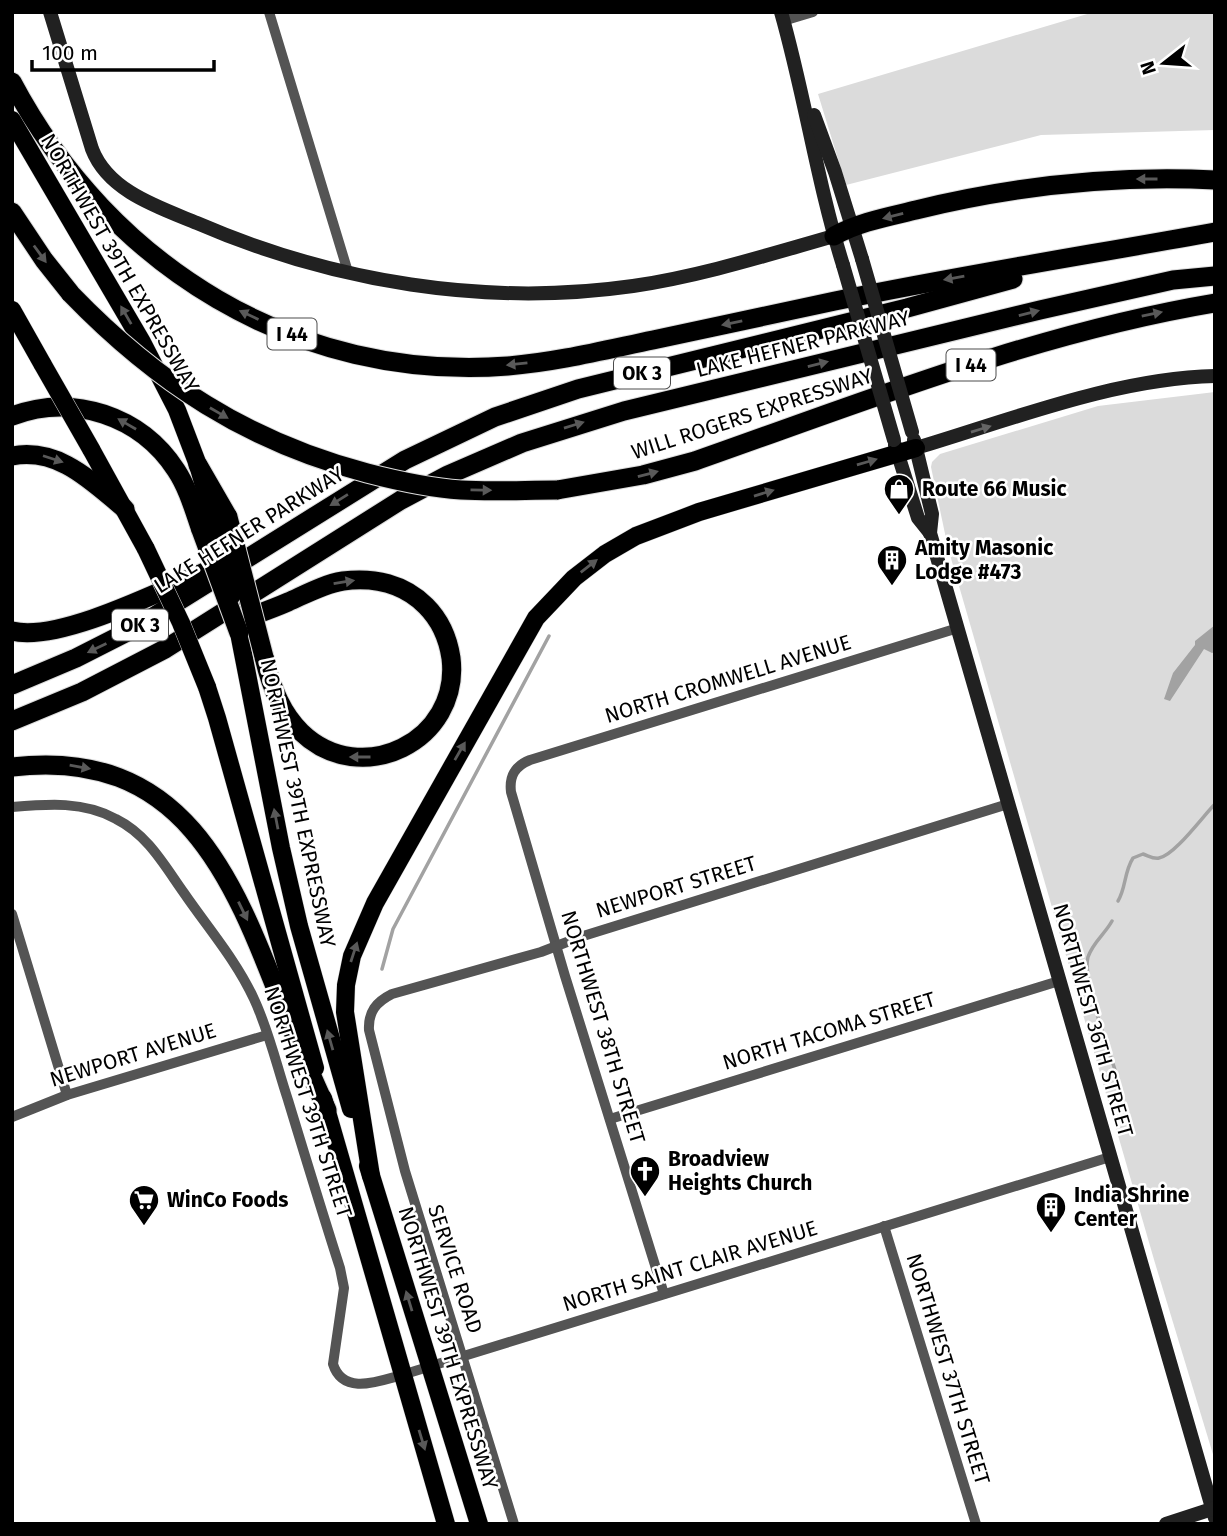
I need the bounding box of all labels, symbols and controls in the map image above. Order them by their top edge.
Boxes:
scale bar [32,28,214,72]
north arrow [1129,28,1199,98]
text: 100 m [42,40,98,66]
text: N [1135,58,1161,77]
street label: NORTHWEST 39TH EXPRESSWAY [35,129,205,397]
one-way arrow [1135,173,1157,185]
one-way arrow [882,211,904,222]
one-way arrow [33,245,47,263]
one-way arrow [943,273,965,284]
street label: LAKE HEFNER PARKWAY [693,305,913,383]
one-way arrow [120,306,132,325]
one-way arrow [1018,307,1040,318]
one-way arrow [239,309,259,321]
one-way arrow [1141,309,1163,320]
road number: I 44 [268,318,316,350]
one-way arrow [721,318,743,329]
road number: I 44 [946,350,996,380]
road number: OK 3 [614,358,670,388]
one-way arrow [807,358,829,369]
one-way arrow [506,359,528,370]
street label: WILL ROGERS EXPRESSWAY [628,363,876,465]
one-way arrow [209,407,228,420]
one-way arrow [118,418,137,430]
one-way arrow [564,420,585,430]
one-way arrow [971,423,992,433]
one-way arrow [42,454,63,465]
one-way arrow [857,457,878,467]
street label: LAKE HEFNER PARKWAY [149,461,349,599]
one-way arrow [637,468,659,479]
shop icon: Route 66 Music [882,472,916,516]
place label: Route 66 Music [922,476,1067,502]
one-way arrow [471,485,493,496]
one-way arrow [754,487,775,497]
one-way arrow [330,494,349,506]
place label: Amity Masonic Lodge #473 [914,535,1053,585]
building icon: Amity Masonic Lodge #473 [875,543,909,587]
one-way arrow [579,558,597,573]
one-way arrow [333,576,355,587]
road number: OK 3 [112,610,168,640]
street label: NORTH CROMWELL AVENUE [602,629,854,729]
one-way arrow [87,642,107,653]
street label: NORTHWEST 39TH EXPRESSWAY [255,656,341,950]
one-way arrow [454,741,466,761]
one-way arrow [349,751,371,763]
one-way arrow [69,762,91,773]
one-way arrow [270,808,281,830]
street label: NEWPORT STREET [593,850,759,924]
street label: NORTHWEST 36TH STREET [1047,900,1139,1140]
one-way arrow [238,901,249,921]
street label: NORTHWEST 38TH STREET [555,907,651,1147]
one-way arrow [350,941,360,962]
street label: NORTHWEST 39TH STREET [258,983,358,1221]
street label: NORTH TACOMA STREET [720,986,939,1076]
street label: NEWPORT AVENUE [47,1017,219,1093]
one-way arrow [325,1029,335,1050]
place label: Broadview Heights Church [668,1146,812,1196]
church icon: Broadview Heights Church [628,1154,662,1198]
place label: India Shrine Center [1074,1182,1190,1232]
supermarket icon: WinCo Foods [127,1183,161,1227]
place label: WinCo Foods [167,1187,289,1213]
building icon: India Shrine Center [1034,1190,1068,1234]
street label: SERVICE ROAD [422,1201,488,1337]
street label: NORTHWEST 39TH EXPRESSWAY [393,1203,504,1493]
street label: NORTH SAINT CLAIR AVENUE [559,1215,821,1317]
street label: NORTHWEST 37TH STREET [900,1250,996,1488]
one-way arrow [404,1290,414,1311]
one-way arrow [417,1430,427,1451]

